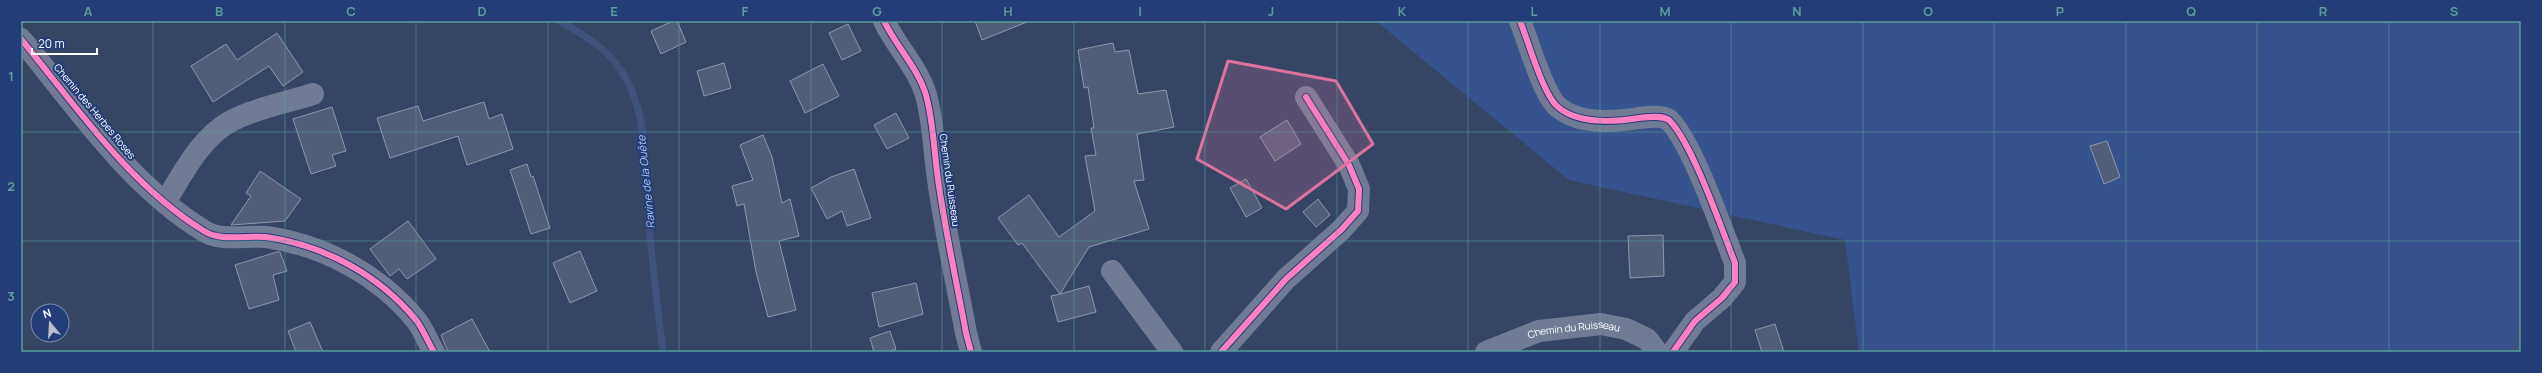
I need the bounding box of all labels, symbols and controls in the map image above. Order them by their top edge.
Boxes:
text: A [84,2,93,20]
text: B [215,2,223,20]
text: C [346,2,356,20]
text: D [477,2,487,20]
text: E [610,2,618,20]
text: F [742,2,749,20]
text: G [872,2,882,20]
text: H [1003,2,1013,20]
text: I [1138,2,1142,20]
text: J [1268,2,1274,20]
text: K [1398,2,1407,20]
text: L [1531,2,1538,20]
text: M [1659,2,1671,20]
text: N [1792,2,1802,20]
text: O [1923,2,1933,20]
text: P [2056,2,2064,20]
text: Q [2186,2,2196,20]
text: R [2319,2,2328,20]
text: S [2450,2,2459,20]
scale bar [32,30,97,56]
text: 20 m [38,35,65,52]
street label: Chemin des Herbes Roses [51,60,139,162]
text: 1 [8,67,14,85]
street label: Chemin du Ruisseau [937,133,963,227]
water label: Ravine de la Ouête [633,134,658,229]
text: 2 [7,177,15,195]
text: 3 [7,287,15,305]
north arrow [30,303,70,343]
text: N [41,305,53,321]
street label: Chemin du Ruisseau [1525,317,1622,342]

